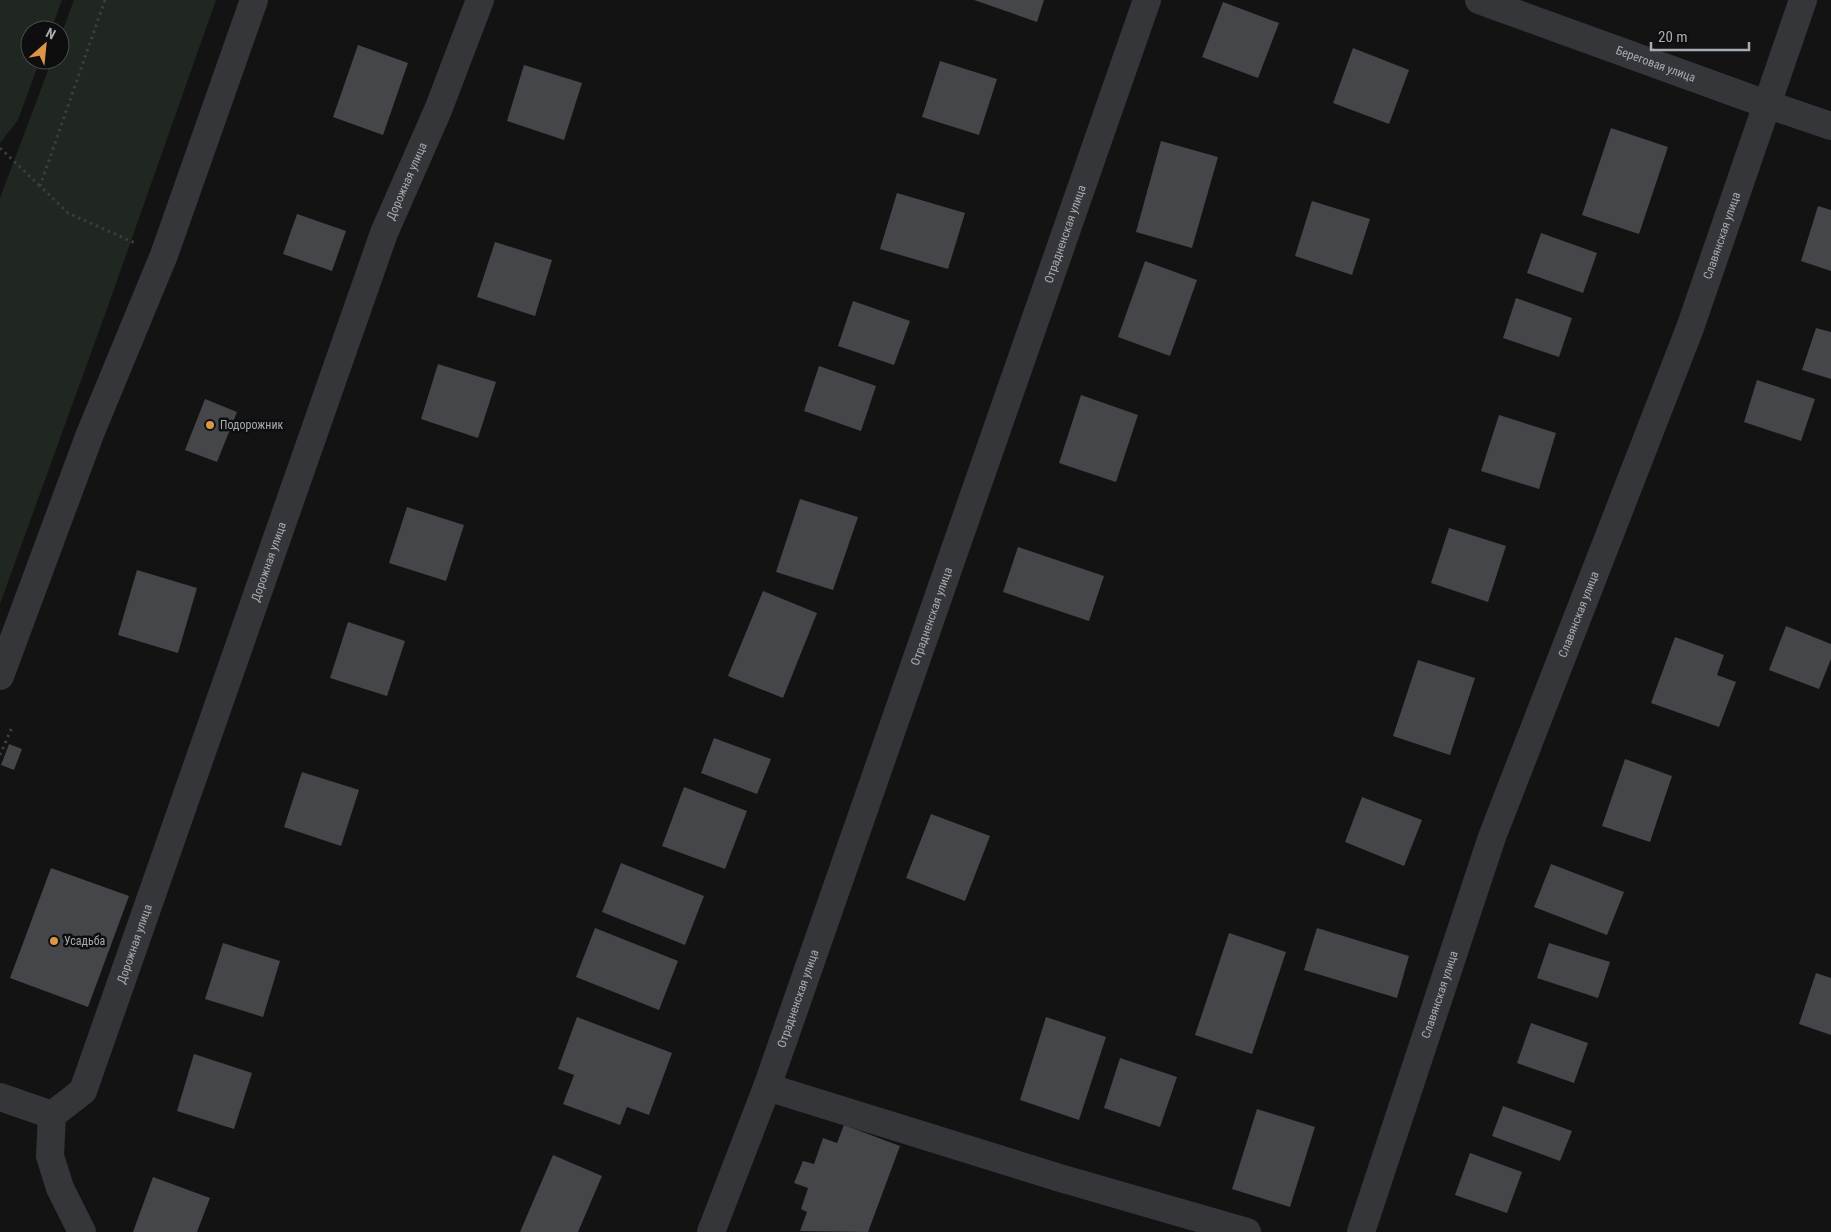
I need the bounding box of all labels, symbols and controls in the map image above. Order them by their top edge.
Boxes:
north arrow [20,20,70,70]
scale bar [1651,20,1748,52]
text: N [43,24,58,42]
text: 20 m [1658,28,1688,46]
street label: Береговая улица [1614,43,1698,85]
street label: Дорожная улица [384,140,430,222]
street label: Отрадненская улица [1042,183,1089,285]
street label: Славянская улица [1700,190,1743,281]
place label: Подорожник [220,418,283,432]
marker: Подорожник [204,419,216,431]
street label: Дорожная улица [248,520,289,603]
street label: Отрадненская улица [908,565,955,667]
street label: Славянская улица [1556,569,1602,660]
street label: Дорожная улица [114,902,155,986]
place label: Усадьба [64,934,105,948]
marker: Усадьба [48,935,60,947]
street label: Отрадненская улица [774,948,822,1050]
street label: Славянская улица [1419,949,1461,1040]

